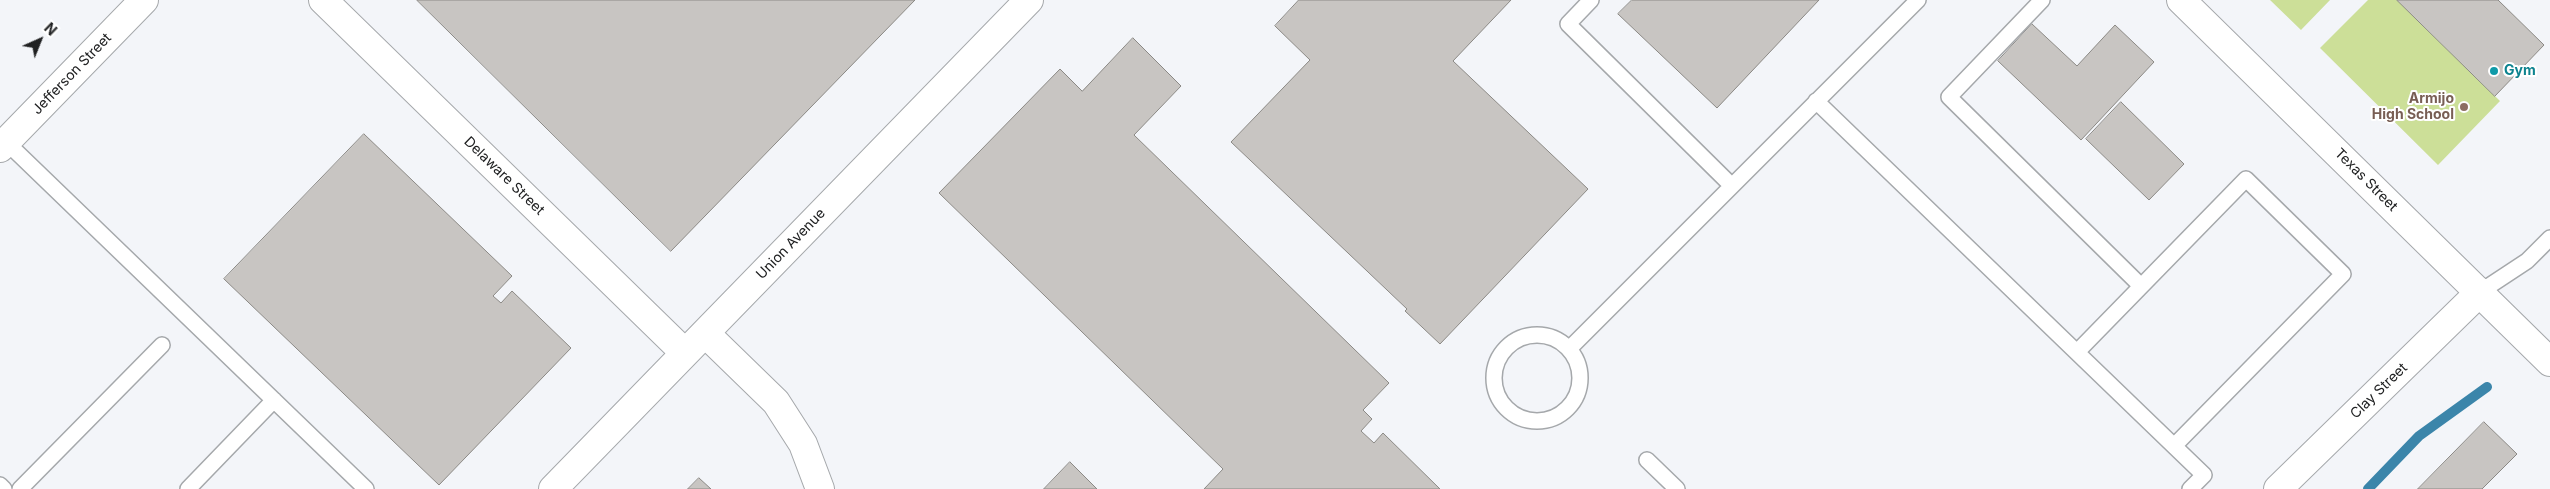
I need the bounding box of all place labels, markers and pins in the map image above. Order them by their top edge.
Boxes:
place label: Gym [2504,63,2536,79]
marker: Gym [2488,65,2500,77]
place label: Armijo High School [2372,91,2454,124]
marker: Armijo High School [2458,101,2470,113]

